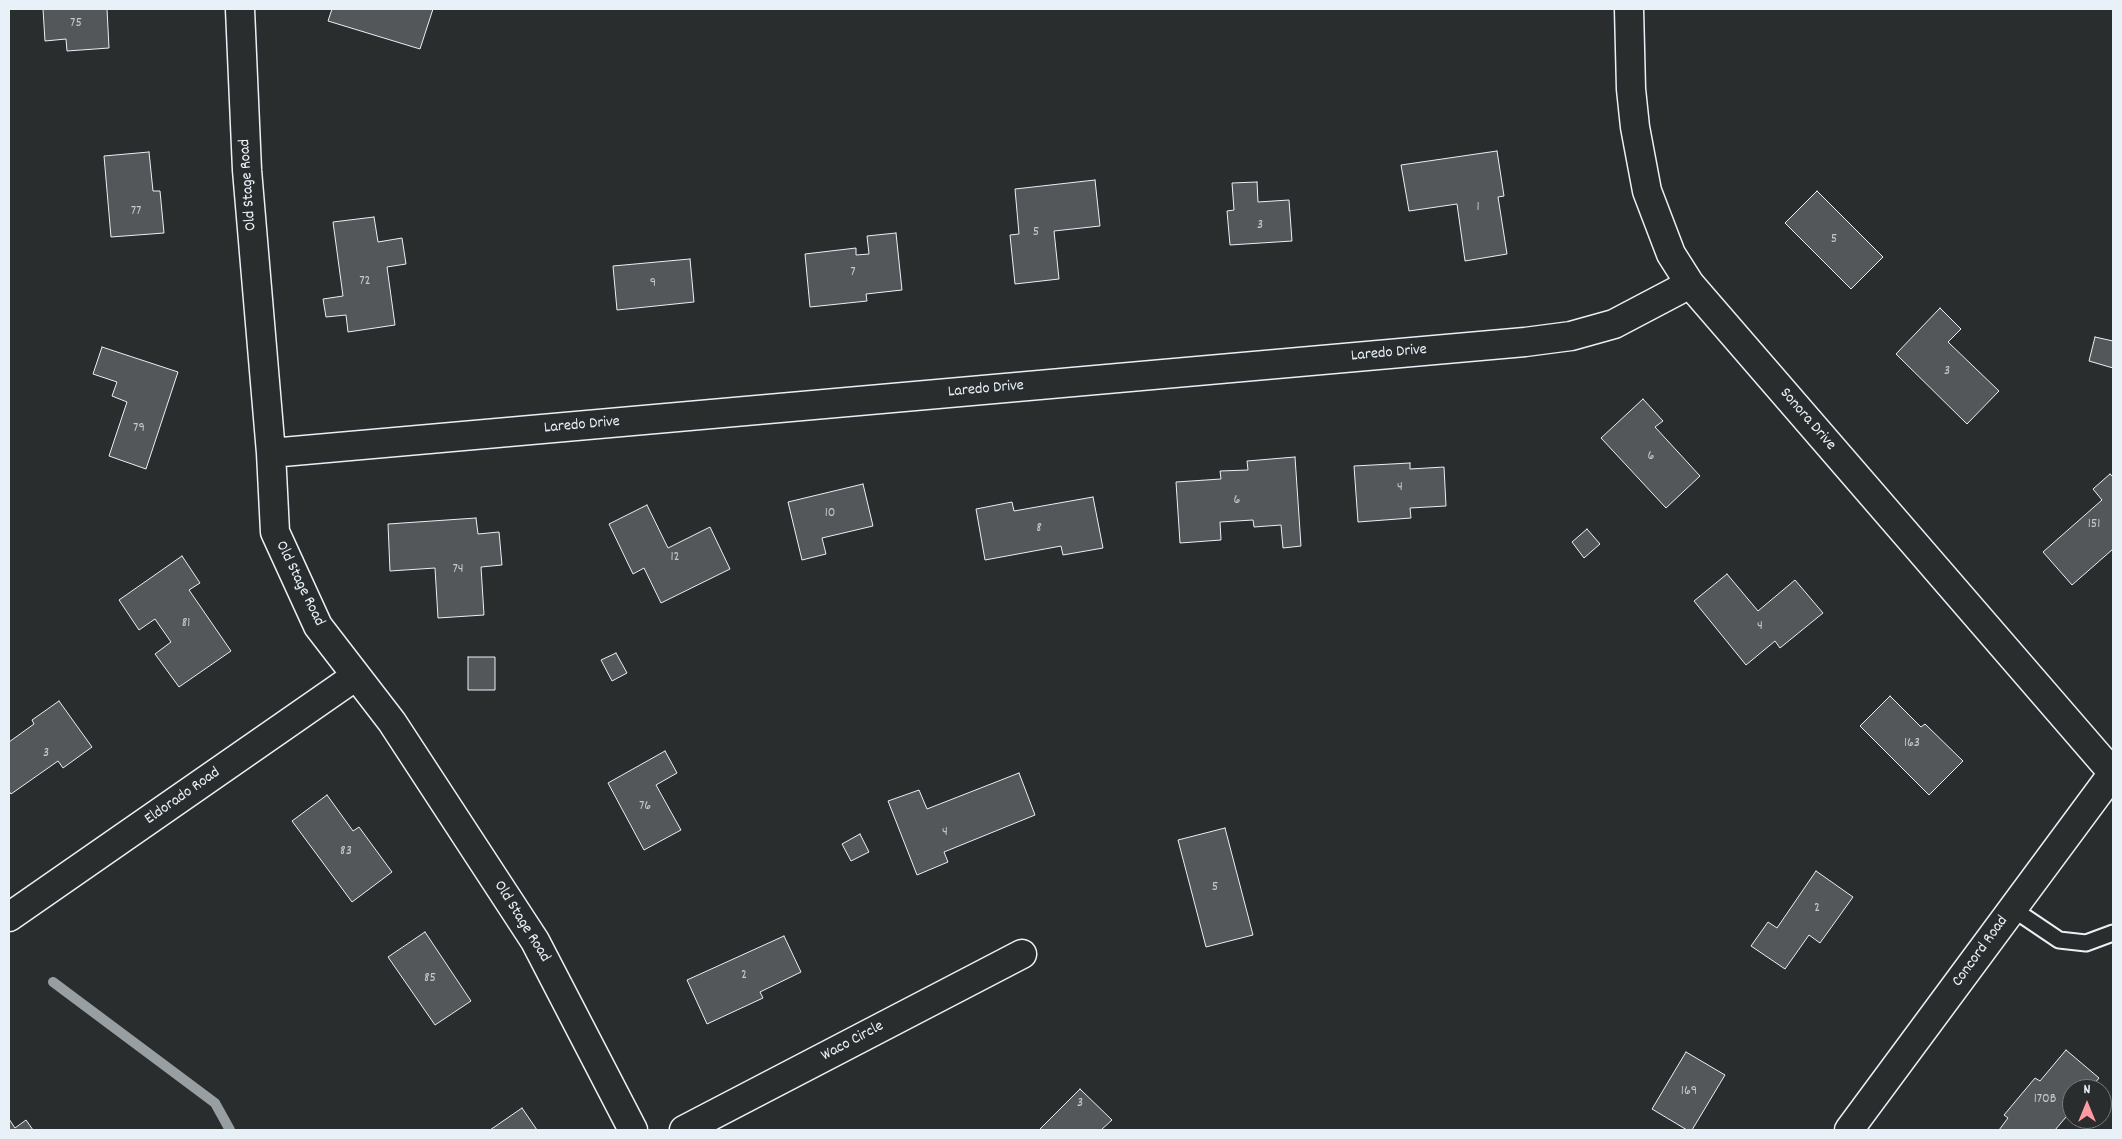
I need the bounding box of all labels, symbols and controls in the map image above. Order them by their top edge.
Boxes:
house number: 75 [70,16,82,32]
street label: Old Stage Road [236,138,262,232]
house number: 1 [1476,200,1480,216]
house number: 77 [131,204,141,220]
house number: 3 [1257,218,1263,234]
house number: 5 [1033,225,1039,241]
house number: 5 [1831,232,1837,248]
house number: 7 [850,265,856,281]
house number: 72 [359,274,371,290]
house number: 9 [650,276,656,292]
street label: Laredo Drive [1350,341,1428,367]
house number: 3 [1944,364,1950,380]
street label: Laredo Drive [947,377,1025,403]
street label: Sonora Drive [1775,385,1839,455]
street label: Laredo Drive [543,413,621,439]
house number: 79 [133,421,145,437]
house number: 6 [1648,449,1654,465]
house number: 4 [1397,480,1403,496]
house number: 6 [1234,493,1240,509]
house number: 10 [825,506,835,522]
house number: 151 [2088,517,2100,533]
house number: 8 [1036,521,1042,537]
street label: Old Stage Road [270,538,328,630]
house number: 12 [670,550,680,566]
house number: 74 [452,562,464,578]
house number: 81 [182,616,190,632]
house number: 4 [1757,619,1763,635]
house number: 163 [1904,736,1920,752]
house number: 3 [43,746,49,762]
street label: Eldorado Road [142,764,224,830]
house number: 76 [639,799,651,815]
house number: 4 [942,825,948,841]
house number: 83 [340,844,352,860]
street label: Old Stage Road [488,878,554,966]
house number: 5 [1212,880,1218,896]
house number: 2 [1814,901,1820,917]
street label: Concord Road [1949,913,2013,991]
house number: 2 [741,968,747,984]
house number: 85 [424,971,436,987]
street label: Waco Circle [818,1018,888,1066]
north arrow [2062,1079,2112,1129]
text: N [2084,1080,2090,1100]
house number: 169 [1681,1084,1697,1100]
house number: 170B [2034,1092,2056,1108]
house number: 3 [1077,1096,1083,1112]

